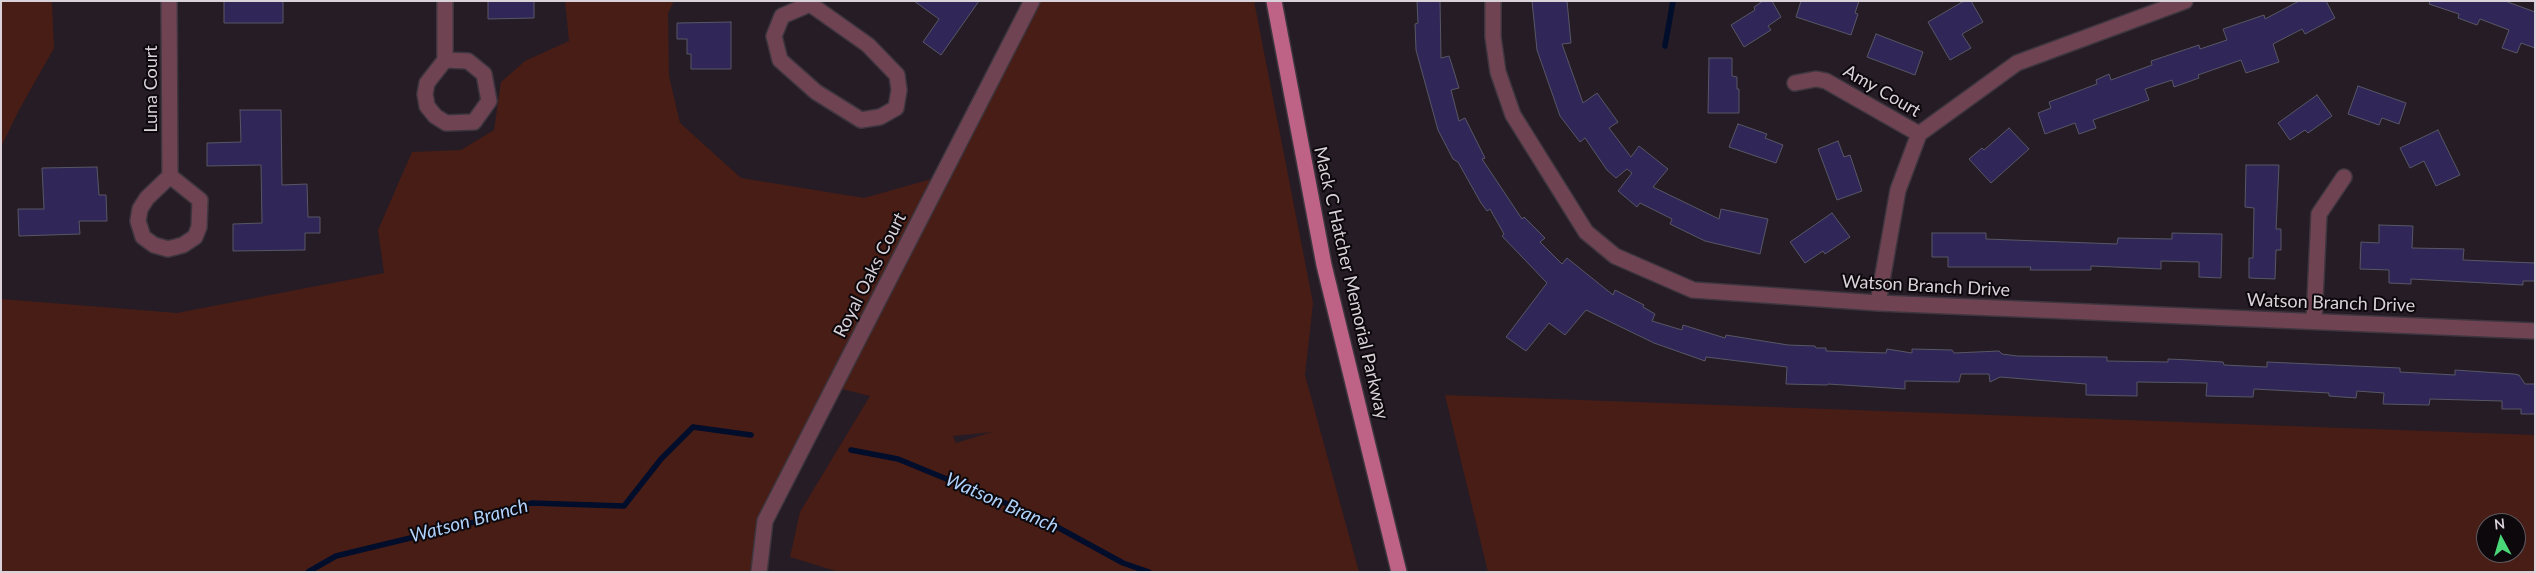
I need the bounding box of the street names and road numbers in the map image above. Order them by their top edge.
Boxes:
street label: Luna Court [140,45,162,133]
street label: Amy Court [1839,60,1925,122]
street label: Mack C Hatcher Memorial Parkway [1309,145,1393,421]
street label: Royal Oaks Court [829,209,911,341]
street label: Watson Branch Drive [1841,271,2011,301]
street label: Watson Branch Drive [2246,289,2416,317]

